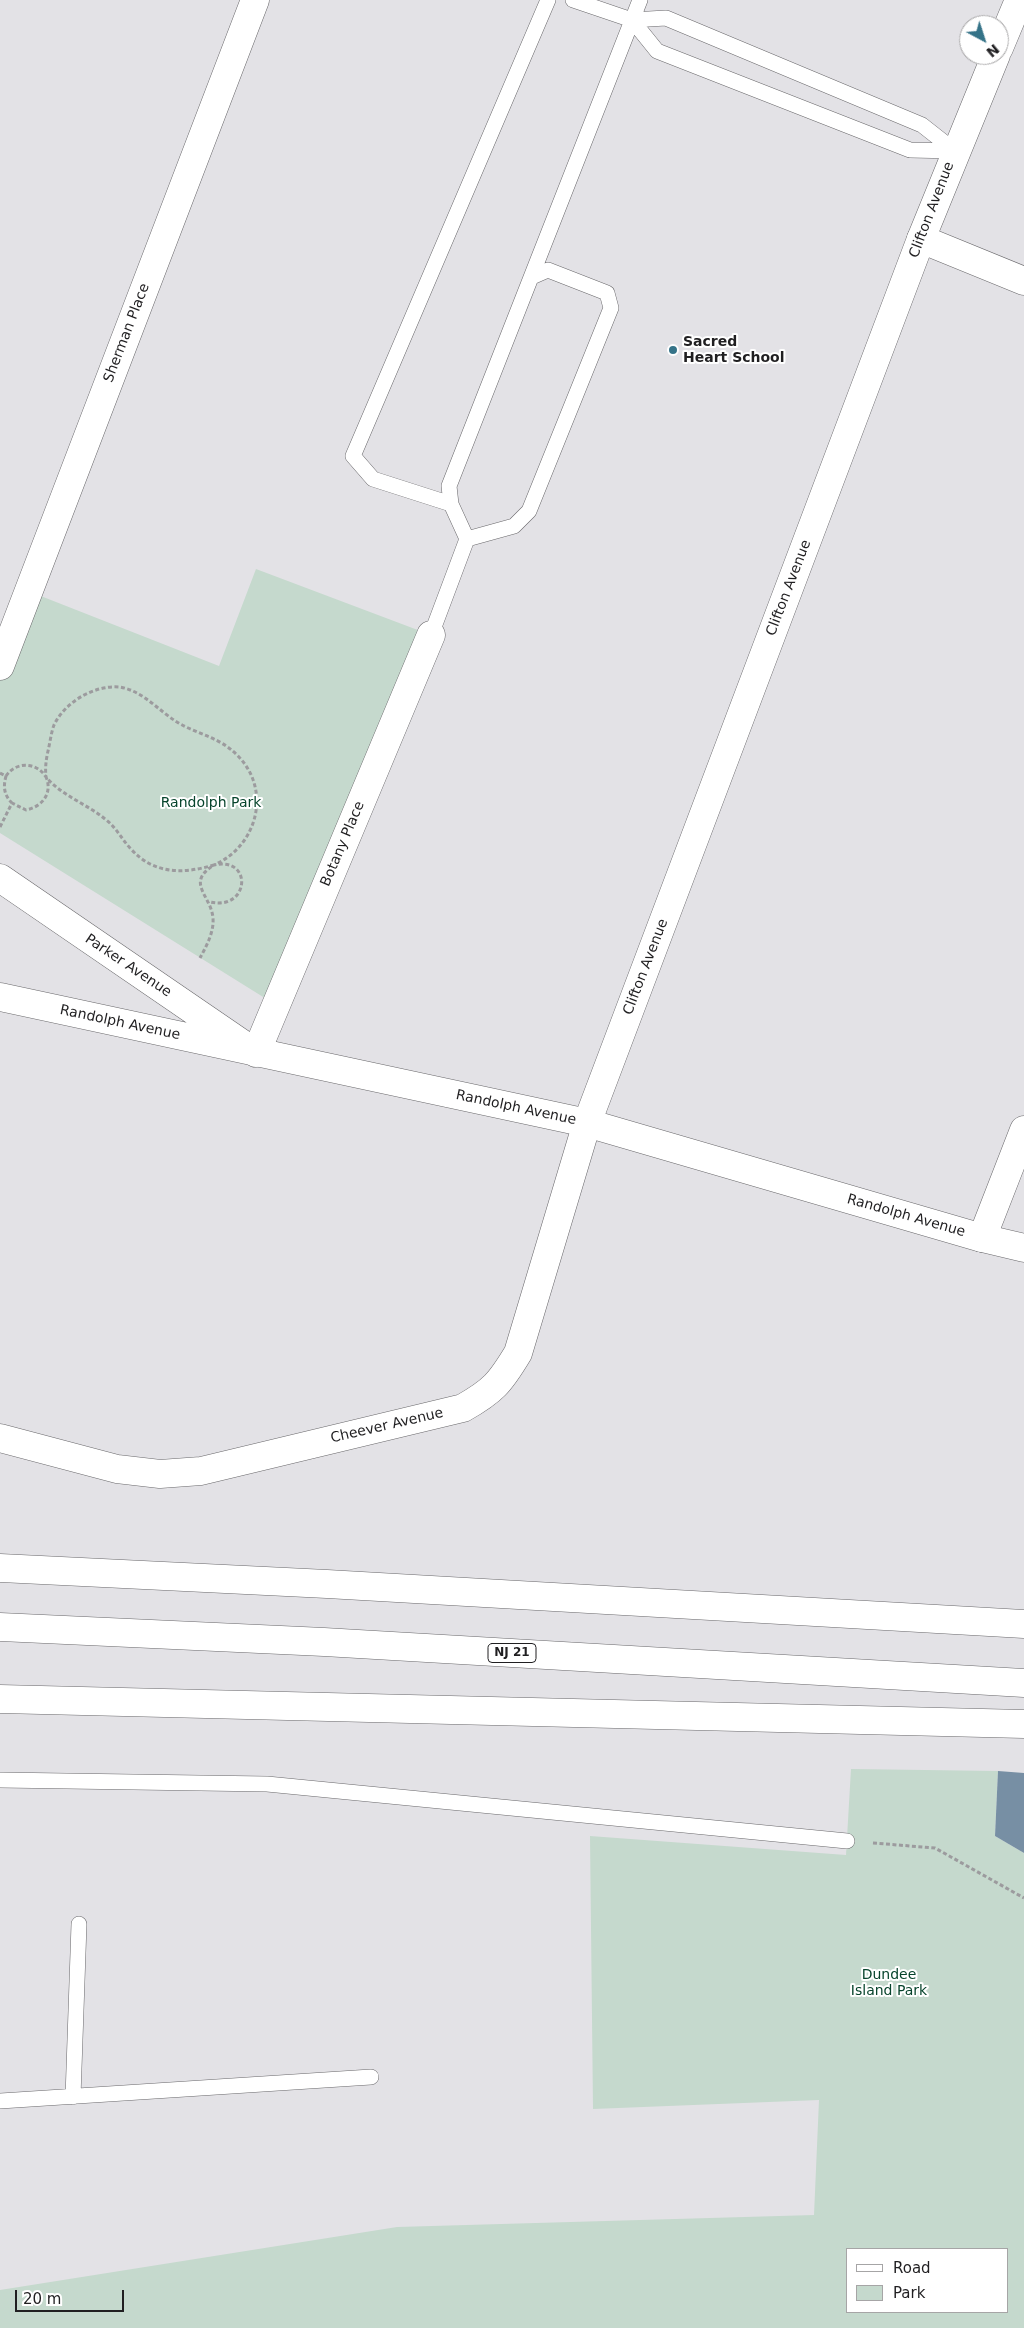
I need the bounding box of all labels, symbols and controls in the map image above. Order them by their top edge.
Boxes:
north arrow [959,15,1009,65]
text: N [983,41,1003,61]
street label: Clifton Avenue [906,160,958,260]
street label: Sherman Place [100,281,154,385]
place label: Sacred Heart School [683,334,785,367]
marker: Sacred Heart School [667,344,679,356]
street label: Clifton Avenue [763,538,815,638]
park label: Randolph Park [161,795,261,811]
street label: Botany Place [317,799,369,889]
street label: Clifton Avenue [620,917,672,1017]
street label: Parker Avenue [82,931,174,1001]
street label: Randolph Avenue [58,1002,182,1044]
street label: Randolph Avenue [454,1087,578,1129]
street label: Randolph Avenue [845,1191,967,1241]
street label: Cheever Avenue [329,1405,445,1447]
road number: NJ 21 [488,1644,536,1662]
park label: Dundee Island Park [851,1967,927,2000]
legend [846,2248,1009,2313]
text: Road [893,2259,931,2277]
scale bar [18,2280,126,2312]
text: Park [893,2284,925,2302]
text: 20 m [23,2290,61,2308]

